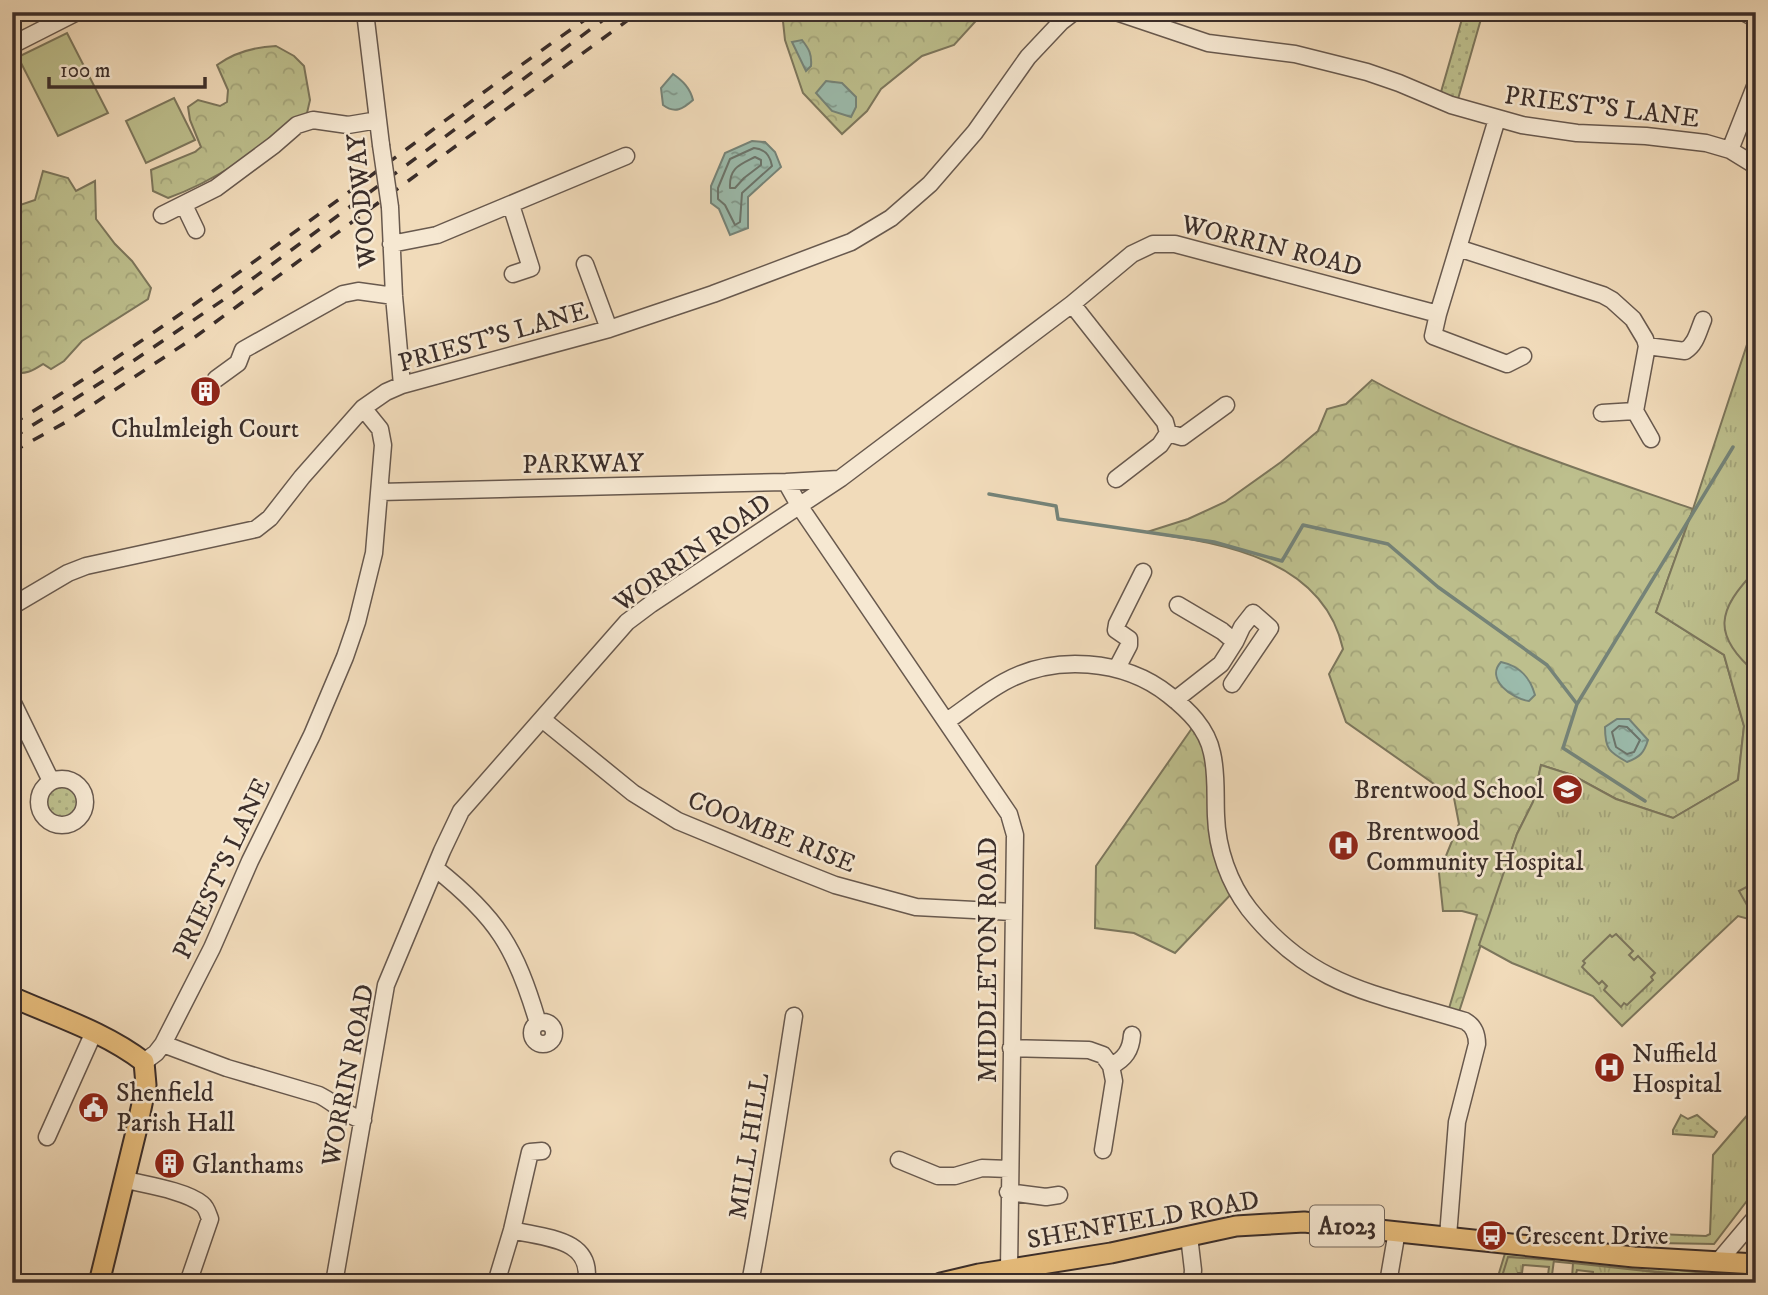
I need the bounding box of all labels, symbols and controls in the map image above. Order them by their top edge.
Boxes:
scale bar [49,46,205,90]
text: 100 m [60,58,111,84]
street label: PRIEST'S LANE [1502,79,1701,136]
street label: WOODWAY [340,132,385,270]
street label: WORRIN ROAD [1177,208,1365,285]
street label: PRIEST'S LANE [395,295,592,380]
building icon: Chulmleigh Court [188,375,222,409]
place label: Chulmleigh Court [111,413,299,446]
street label: PARKWAY [522,447,645,482]
street label: WORRIN ROAD [607,487,778,620]
school or university icon: Brentwood School [1550,772,1584,806]
street label: PRIEST'S LANE [166,773,279,965]
place label: Brentwood School [1354,774,1544,807]
street label: COOMBE RISE [683,784,860,881]
place label: Brentwood Community Hospital [1366,816,1584,879]
hospital icon: Brentwood Community Hospital [1326,829,1360,863]
street label: MIDDLETON ROAD [972,837,1005,1083]
street label: WORRIN ROAD [314,981,382,1170]
place label: Nuffield Hospital [1632,1038,1722,1101]
hospital icon: Nuffield Hospital [1592,1051,1626,1085]
street label: MILL HILL [722,1071,777,1222]
place label: Shenfield Parish Hall [116,1077,235,1140]
public building icon: Shenfield Parish Hall [76,1090,110,1124]
building icon: Glanthams [152,1147,186,1181]
place label: Glanthams [192,1149,304,1182]
street label: SHENFIELD ROAD [1025,1184,1262,1257]
road number: A1023 [1310,1206,1384,1246]
bus stop icon: Crescent Drive [1475,1218,1509,1252]
place label: Crescent Drive [1515,1220,1668,1253]

